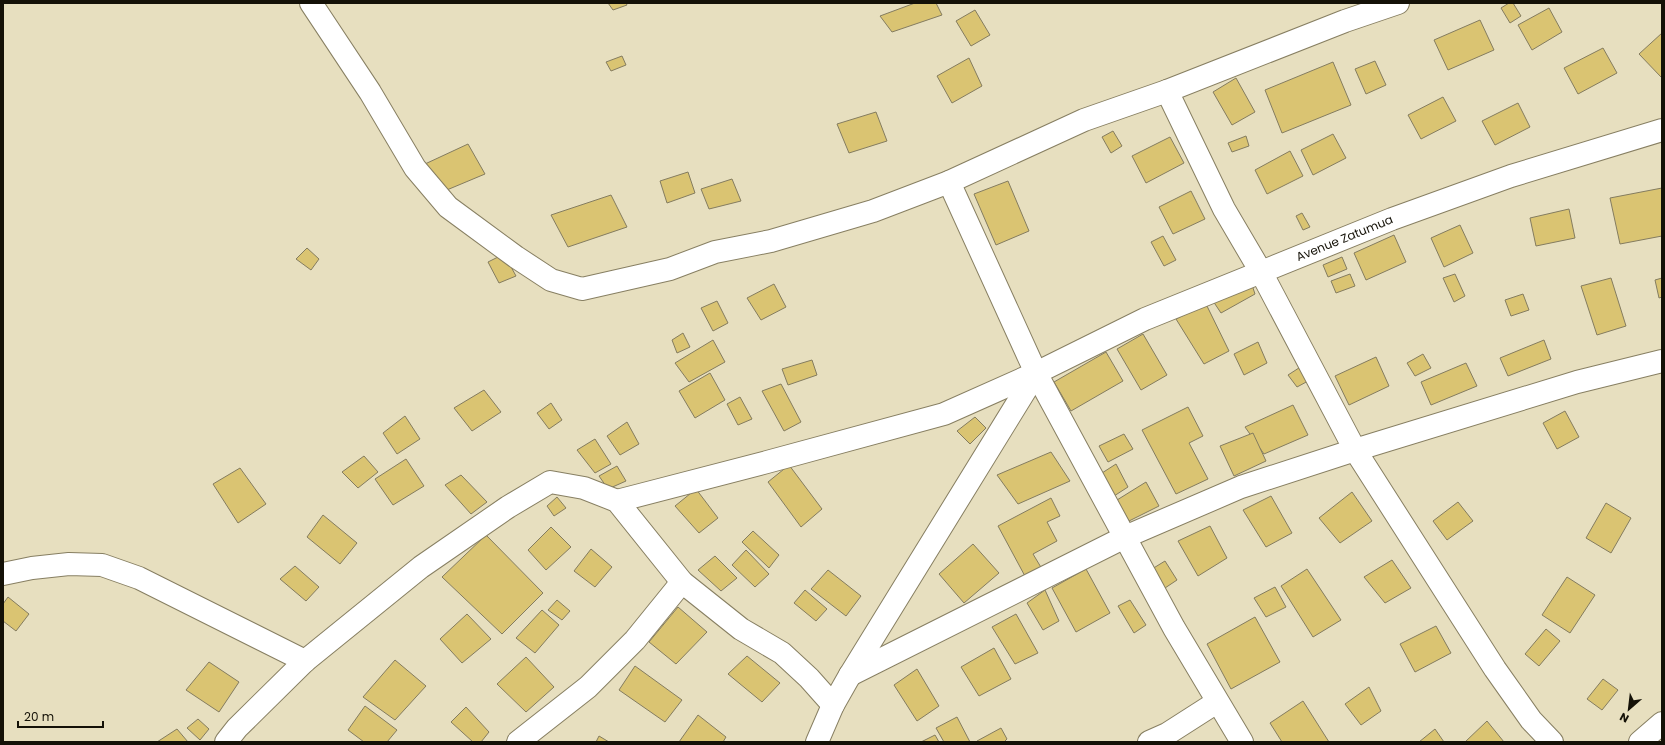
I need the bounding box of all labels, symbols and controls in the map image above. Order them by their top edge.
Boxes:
street label: Avenue Zatumua [1293,211,1395,265]
north arrow [1609,689,1649,729]
scale bar [18,703,103,729]
text: 20 m [24,708,54,725]
text: N [1617,709,1632,727]

